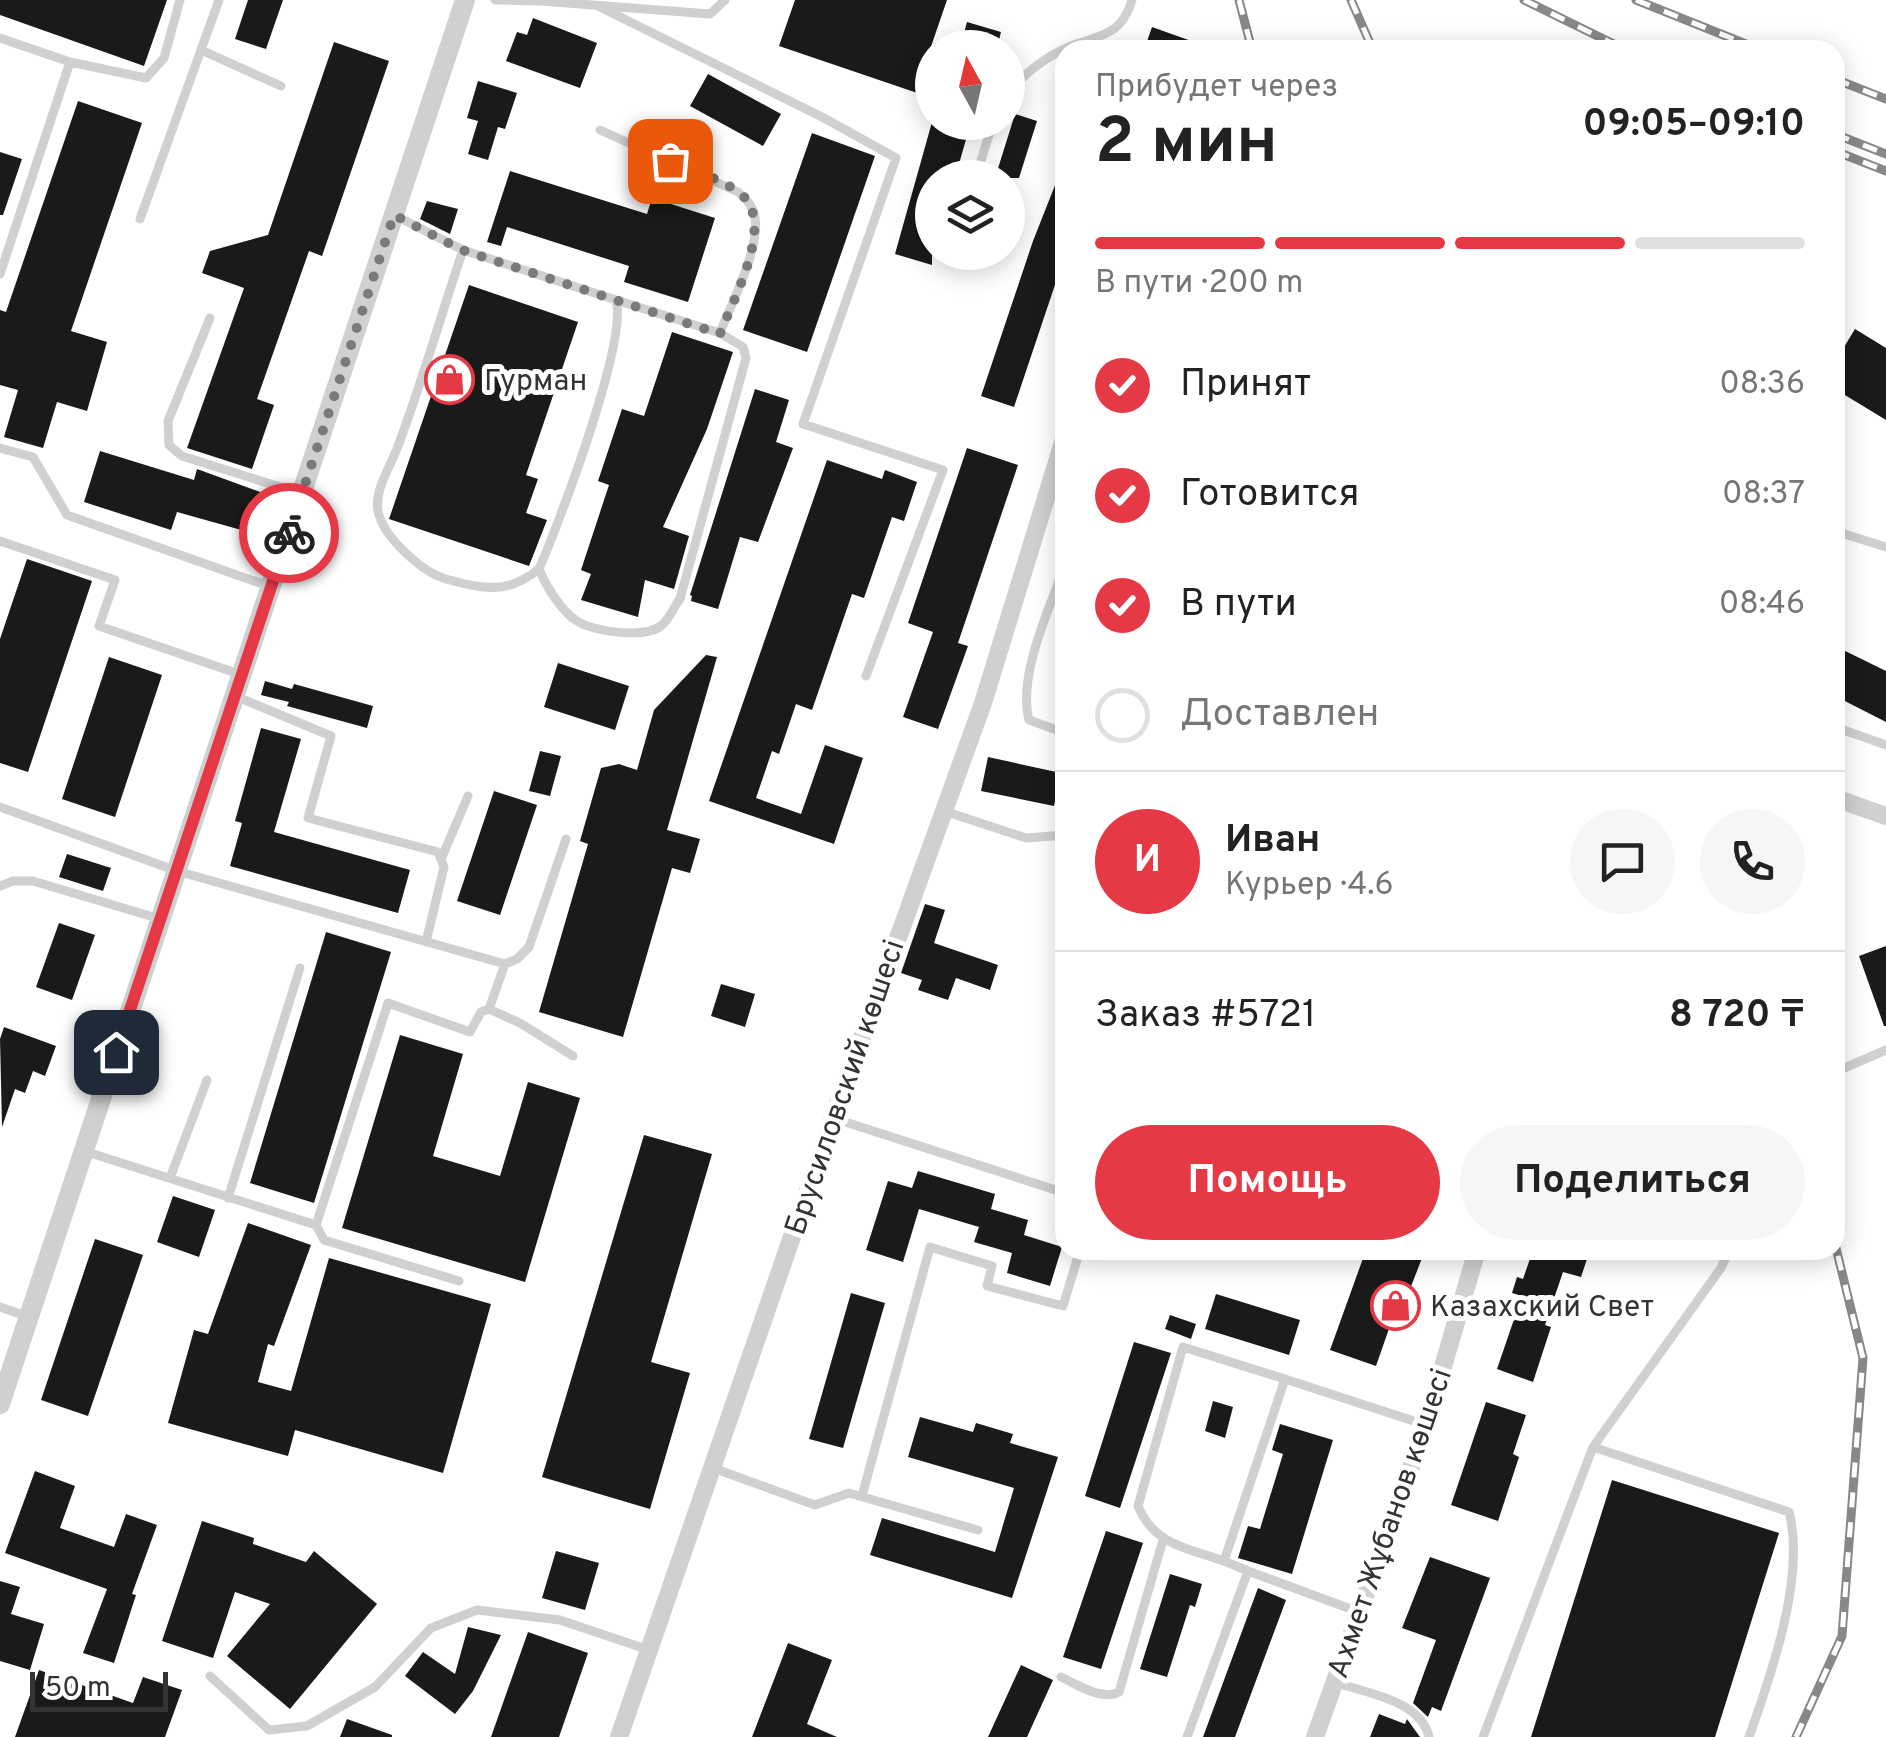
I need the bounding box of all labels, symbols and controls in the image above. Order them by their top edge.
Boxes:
north arrow [915,30,1025,140]
map controls [915,30,1025,270]
text: Прибудет через [1095,68,1338,108]
text: 09:05–09:10 [1582,101,1805,150]
text: 2 мин [1095,104,1278,186]
pin [628,119,713,204]
icon: bag [643,134,698,189]
button: layers [915,160,1025,270]
text: В пути · 200 m [1095,264,1303,304]
shop icon: Гурман [423,354,475,406]
icon: check [1095,358,1150,413]
text: Принят [1180,361,1311,410]
place label: Гурман [484,364,587,401]
text: 08:36 [1719,365,1805,405]
icon: check [1095,468,1150,523]
text: Готовится [1180,471,1359,520]
text: 08:37 [1722,475,1805,515]
courier [239,483,339,583]
icon: bike [262,506,317,561]
icon: check [1095,578,1150,633]
text: В пути [1180,581,1297,630]
text: 08:46 [1719,585,1805,625]
text: Доставлен [1180,691,1379,740]
button: chat [1570,809,1675,914]
button: phone [1700,809,1805,914]
text: Иван [1225,817,1320,866]
text: И [1134,837,1161,886]
text: Курьер · 4.6 [1225,866,1394,906]
street label: Брусиловский көшесі [778,935,914,1240]
text: Заказ #5721 [1095,992,1316,1041]
text: 8 720 ₸ [1669,992,1805,1041]
pin [74,1010,159,1095]
icon: home [89,1025,144,1080]
button: Помощь [1095,1125,1440,1240]
button: Поделиться [1460,1125,1805,1240]
shop icon: Казахский Свет [1369,1280,1421,1332]
place label: Казахский Свет [1430,1290,1654,1327]
street label: Ахмет Жұбанов көшесі [1321,1364,1462,1684]
scale bar [30,1667,168,1712]
text: 50 m [45,1671,111,1707]

